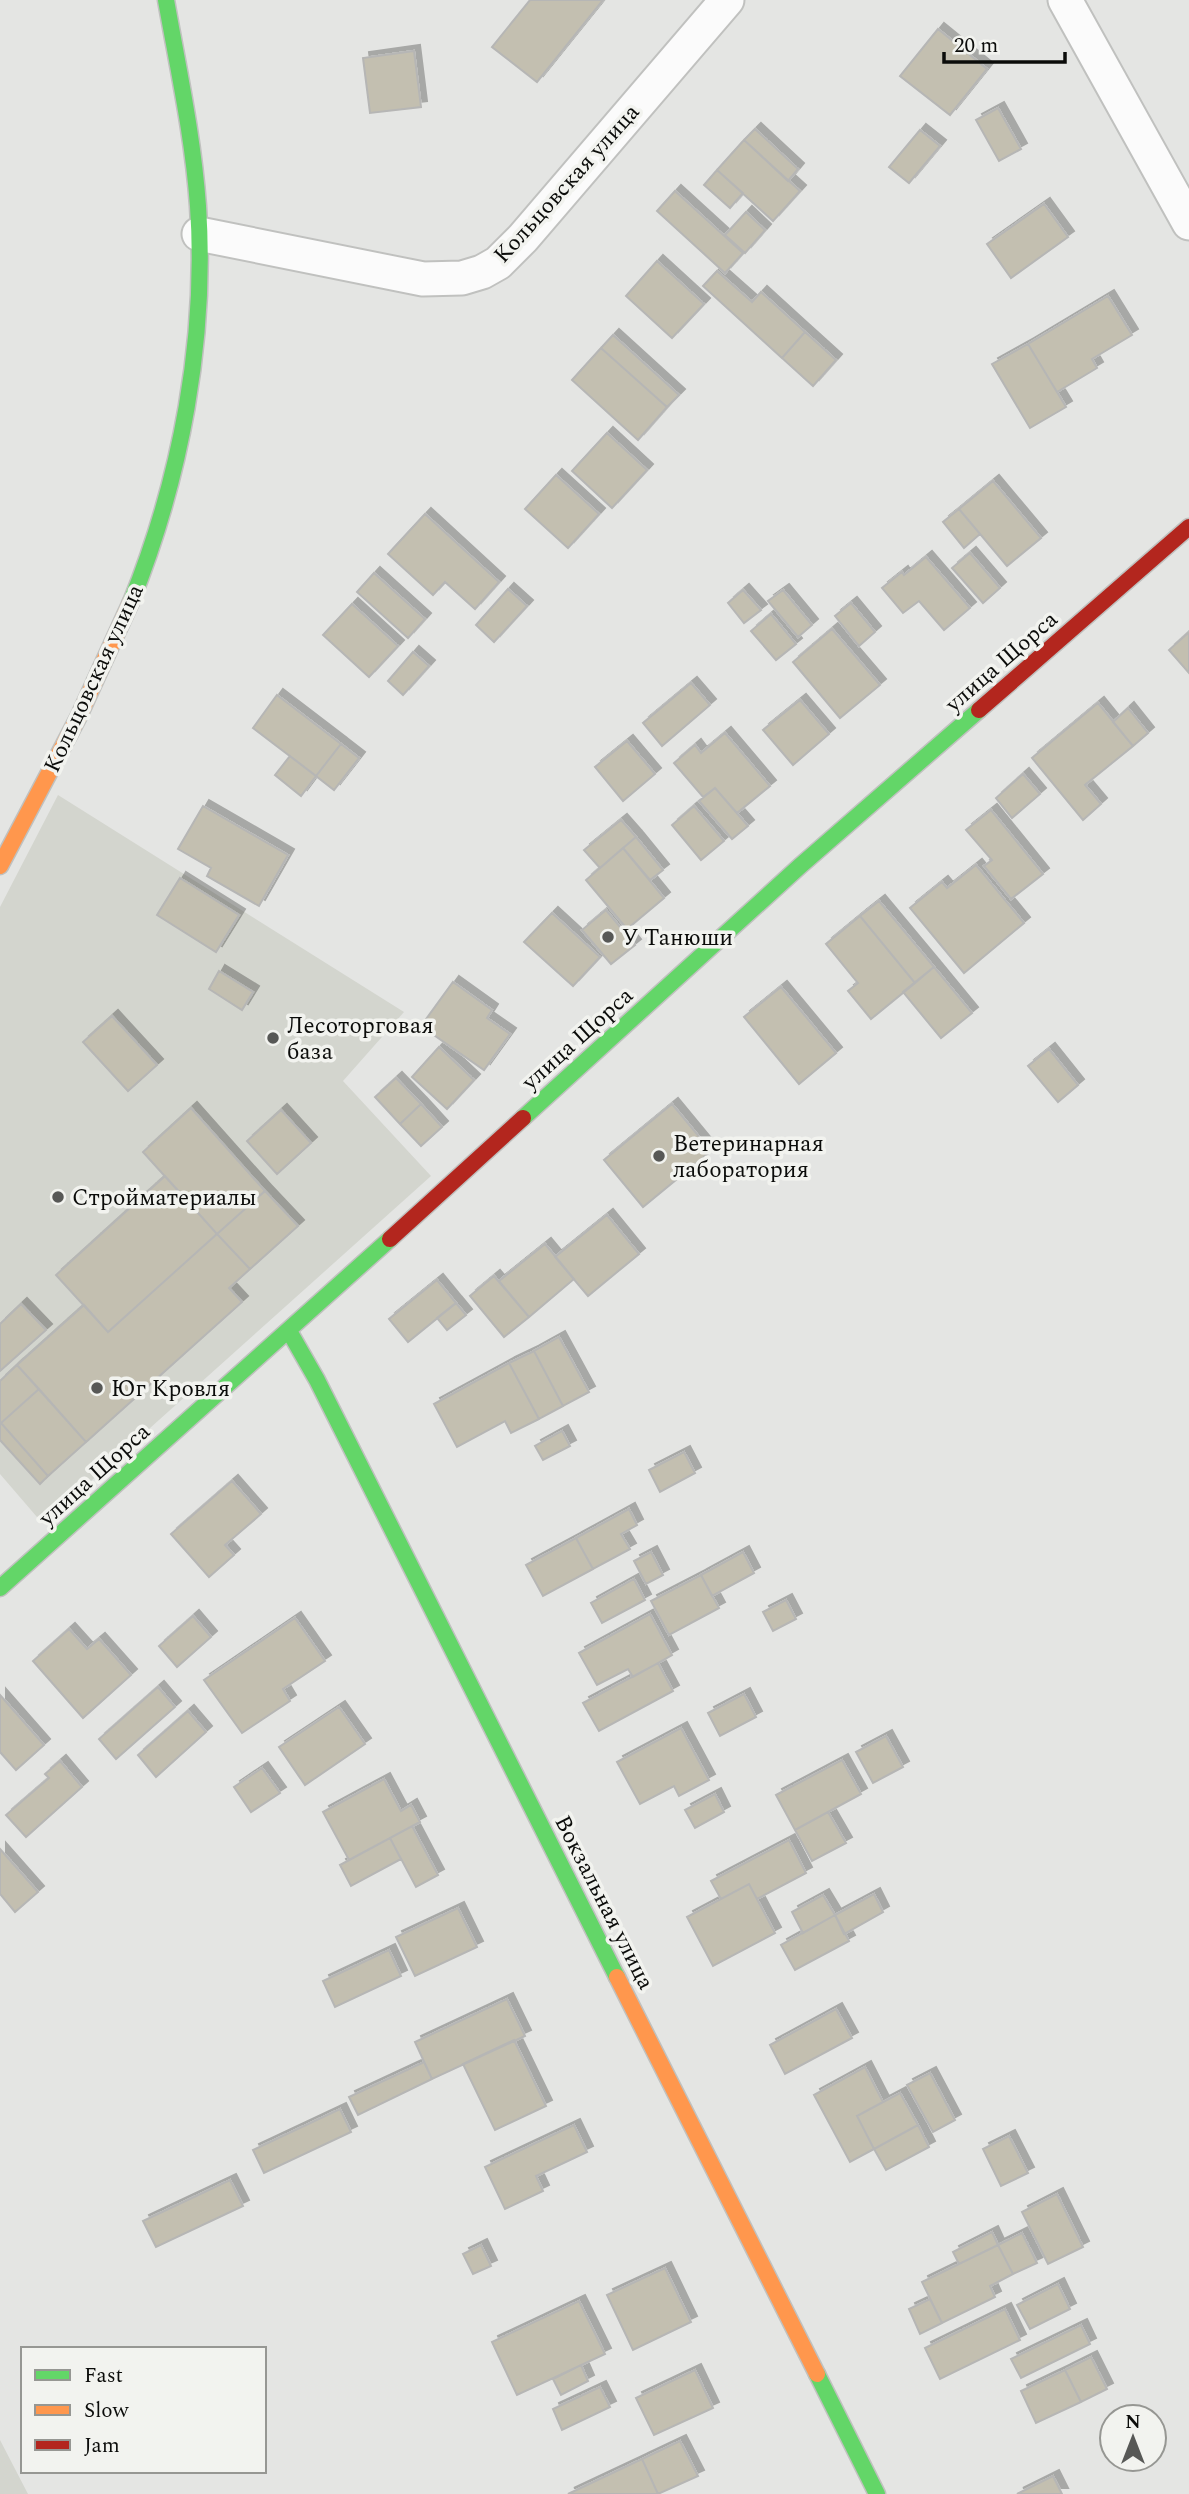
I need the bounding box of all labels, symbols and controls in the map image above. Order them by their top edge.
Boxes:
scale bar [944,21,1065,65]
text: 20 m [954,30,998,62]
street label: Кольцовская улица [486,96,649,272]
street label: Кольцовская улица [35,579,153,779]
street label: улица Щорса [937,603,1066,722]
place label: У Танюши [622,921,733,956]
marker: У Танюши [600,929,616,945]
street label: улица Щорса [514,979,642,1100]
place label: Лесоторговая база [287,1009,434,1070]
marker: Лесоторговая база [265,1030,281,1046]
place label: Ветеринарная лаборатория [673,1127,824,1188]
marker: Ветеринарная лаборатория [651,1148,667,1164]
place label: Стройматериалы [72,1181,257,1216]
marker: Стройматериалы [50,1189,66,1205]
place label: Юг Кровля [111,1372,230,1407]
marker: Юг Кровля [89,1380,105,1396]
street label: улица Щорса [31,1415,159,1536]
street label: Вокзальная улица [545,1809,663,1996]
legend [21,2347,266,2473]
text: Fast [84,2360,123,2392]
text: Slow [84,2395,130,2427]
north arrow [1098,2403,1168,2473]
text: N [1125,2408,1141,2437]
text: Jam [84,2430,120,2462]

